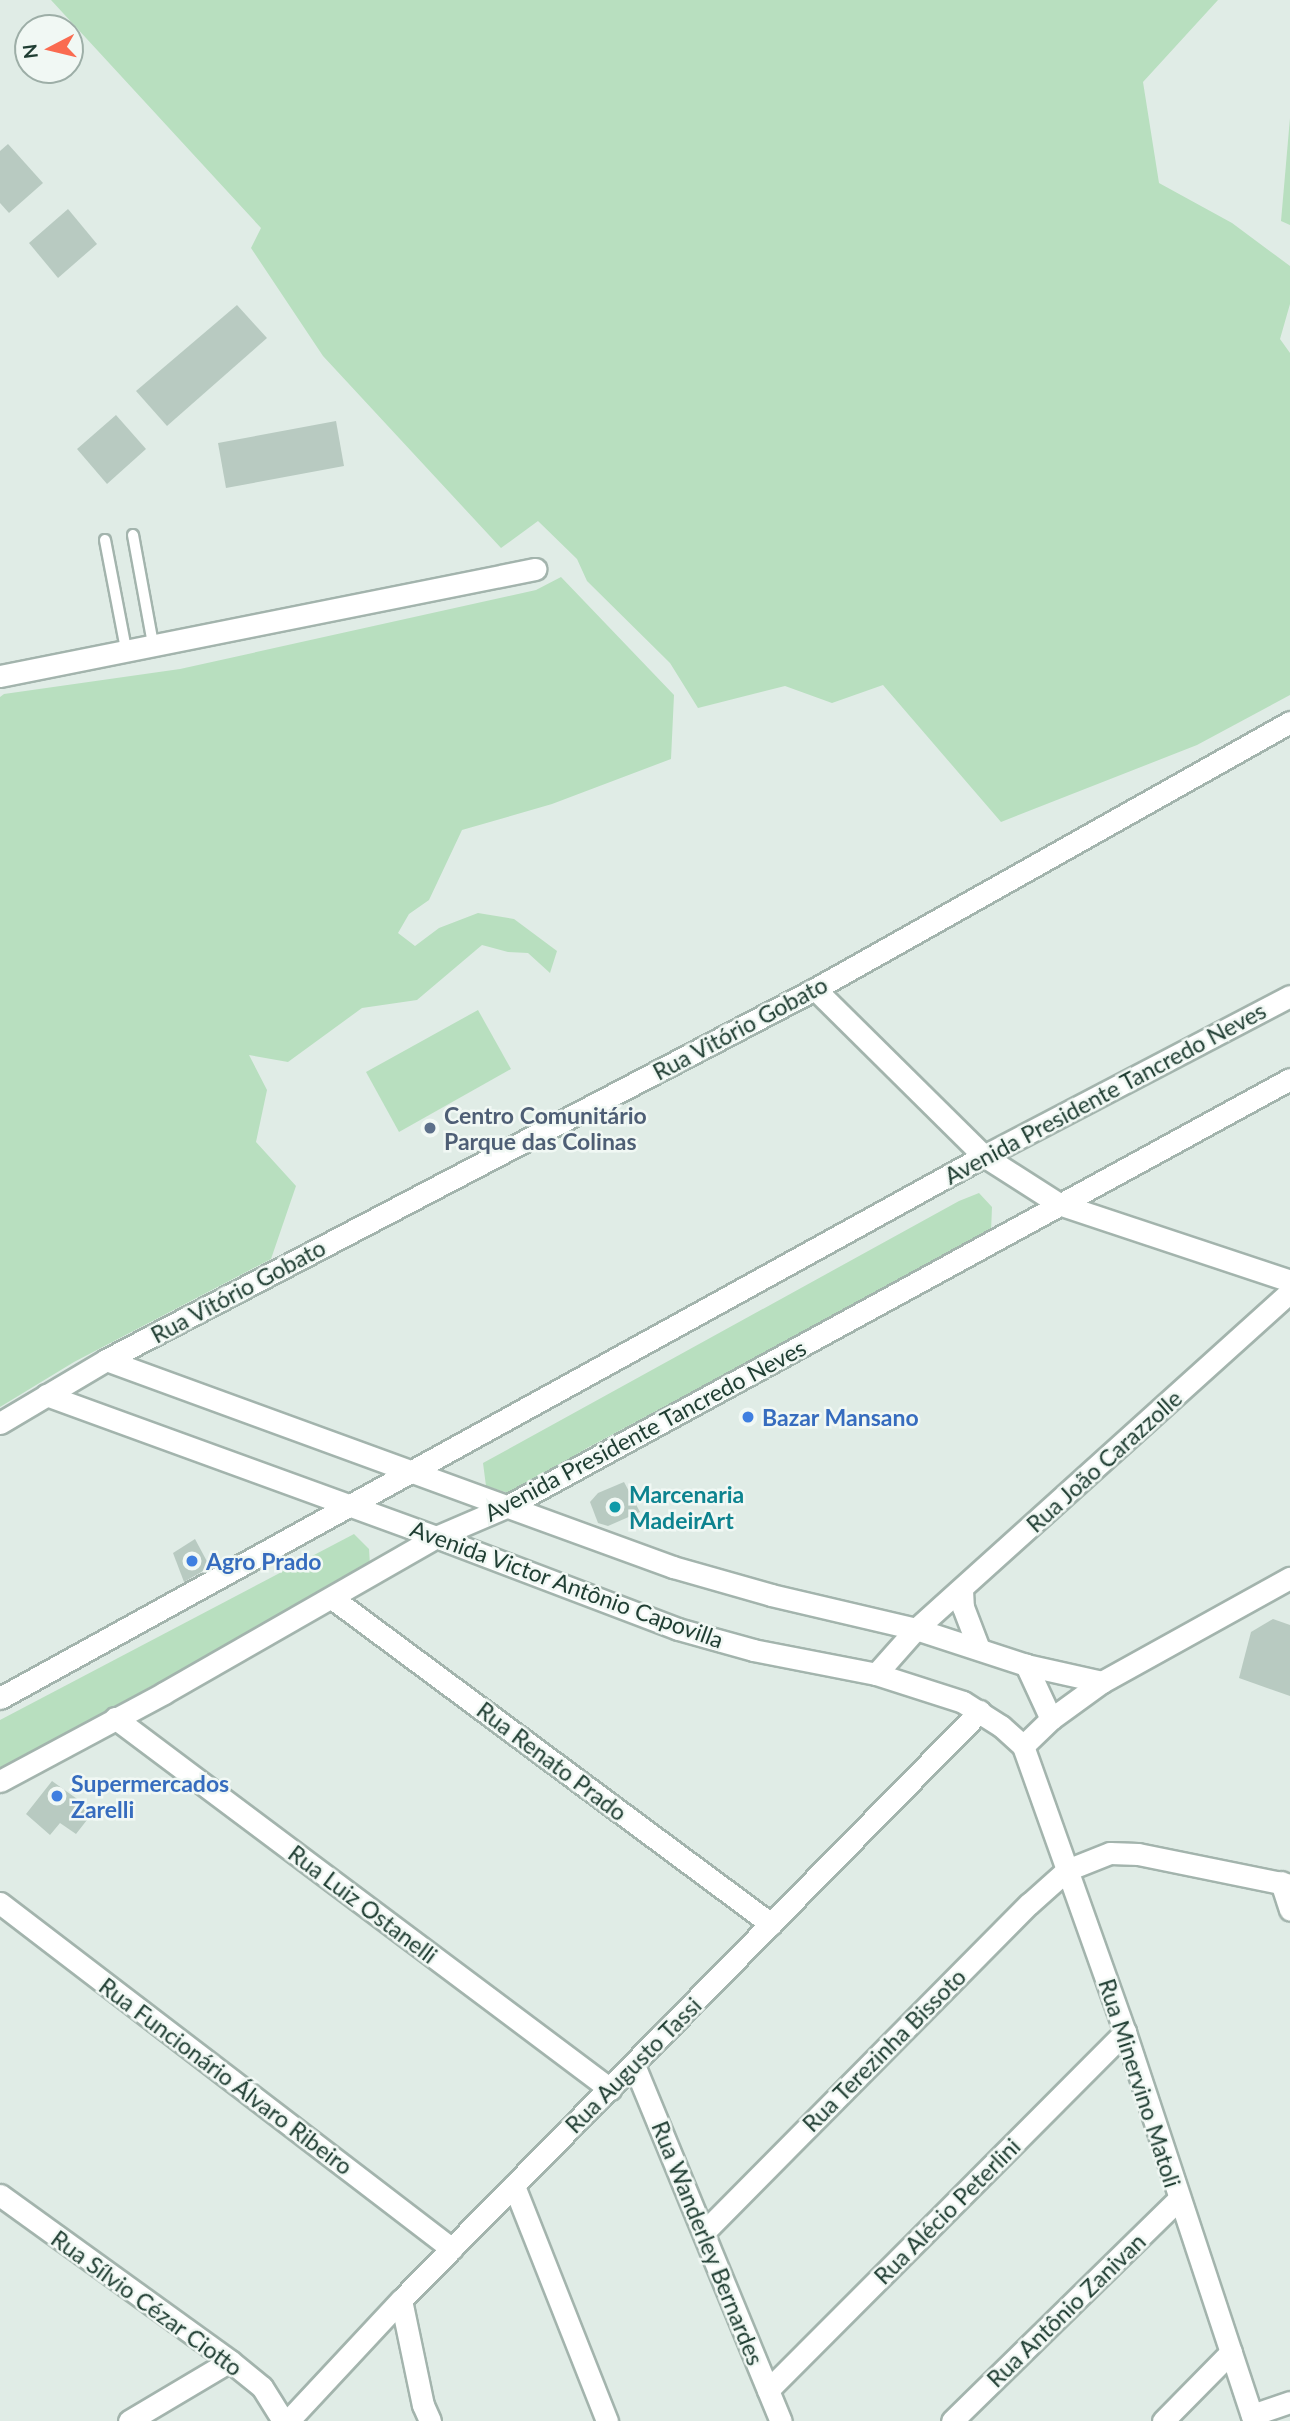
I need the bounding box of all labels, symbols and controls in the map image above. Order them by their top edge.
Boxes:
north arrow [14,14,84,84]
text: N [17,43,42,60]
street label: Rua Vitório Gobato [648,970,832,1086]
street label: Avenida Presidente Tancredo Neves [939,996,1271,1190]
place label: Centro Comunitário Parque das Colinas [444,1101,647,1155]
marker: Centro Comunitário Parque das Colinas [422,1120,438,1136]
street label: Rua Vitório Gobato [146,1233,330,1349]
street label: Avenida Presidente Tancredo Neves [479,1333,811,1527]
street label: Rua João Carazzolle [1021,1384,1187,1538]
place label: Bazar Mansano [762,1403,919,1431]
marker: Bazar Mansano [740,1409,756,1425]
place label: Marcenaria MadeirArt [629,1480,744,1534]
marker: Marcenaria MadeirArt [607,1499,623,1515]
street label: Avenida Victor Antônio Capovilla [406,1514,728,1654]
place label: Agro Prado [206,1547,322,1575]
marker: Agro Prado [184,1553,200,1569]
street label: Rua Renato Prado [472,1696,632,1826]
place label: Supermercados Zarelli [71,1769,229,1823]
marker: Supermercados Zarelli [49,1788,65,1804]
street label: Rua Luiz Ostanelli [283,1839,443,1969]
street label: Rua Terezinha Bissoto [796,1962,972,2138]
street label: Rua Funcionário Álvaro Ribeiro [94,1972,358,2180]
street label: Rua Minervino Matoli [1093,1975,1187,2191]
street label: Rua Augusto Tassi [559,1991,707,2139]
street label: Rua Wanderley Bernardes [646,2117,770,2369]
street label: Rua Alécio Peterlini [868,2132,1026,2290]
street label: Rua Sílvio Cézar Ciotto [46,2224,248,2382]
street label: Rua Antônio Zanivan [981,2227,1151,2393]

